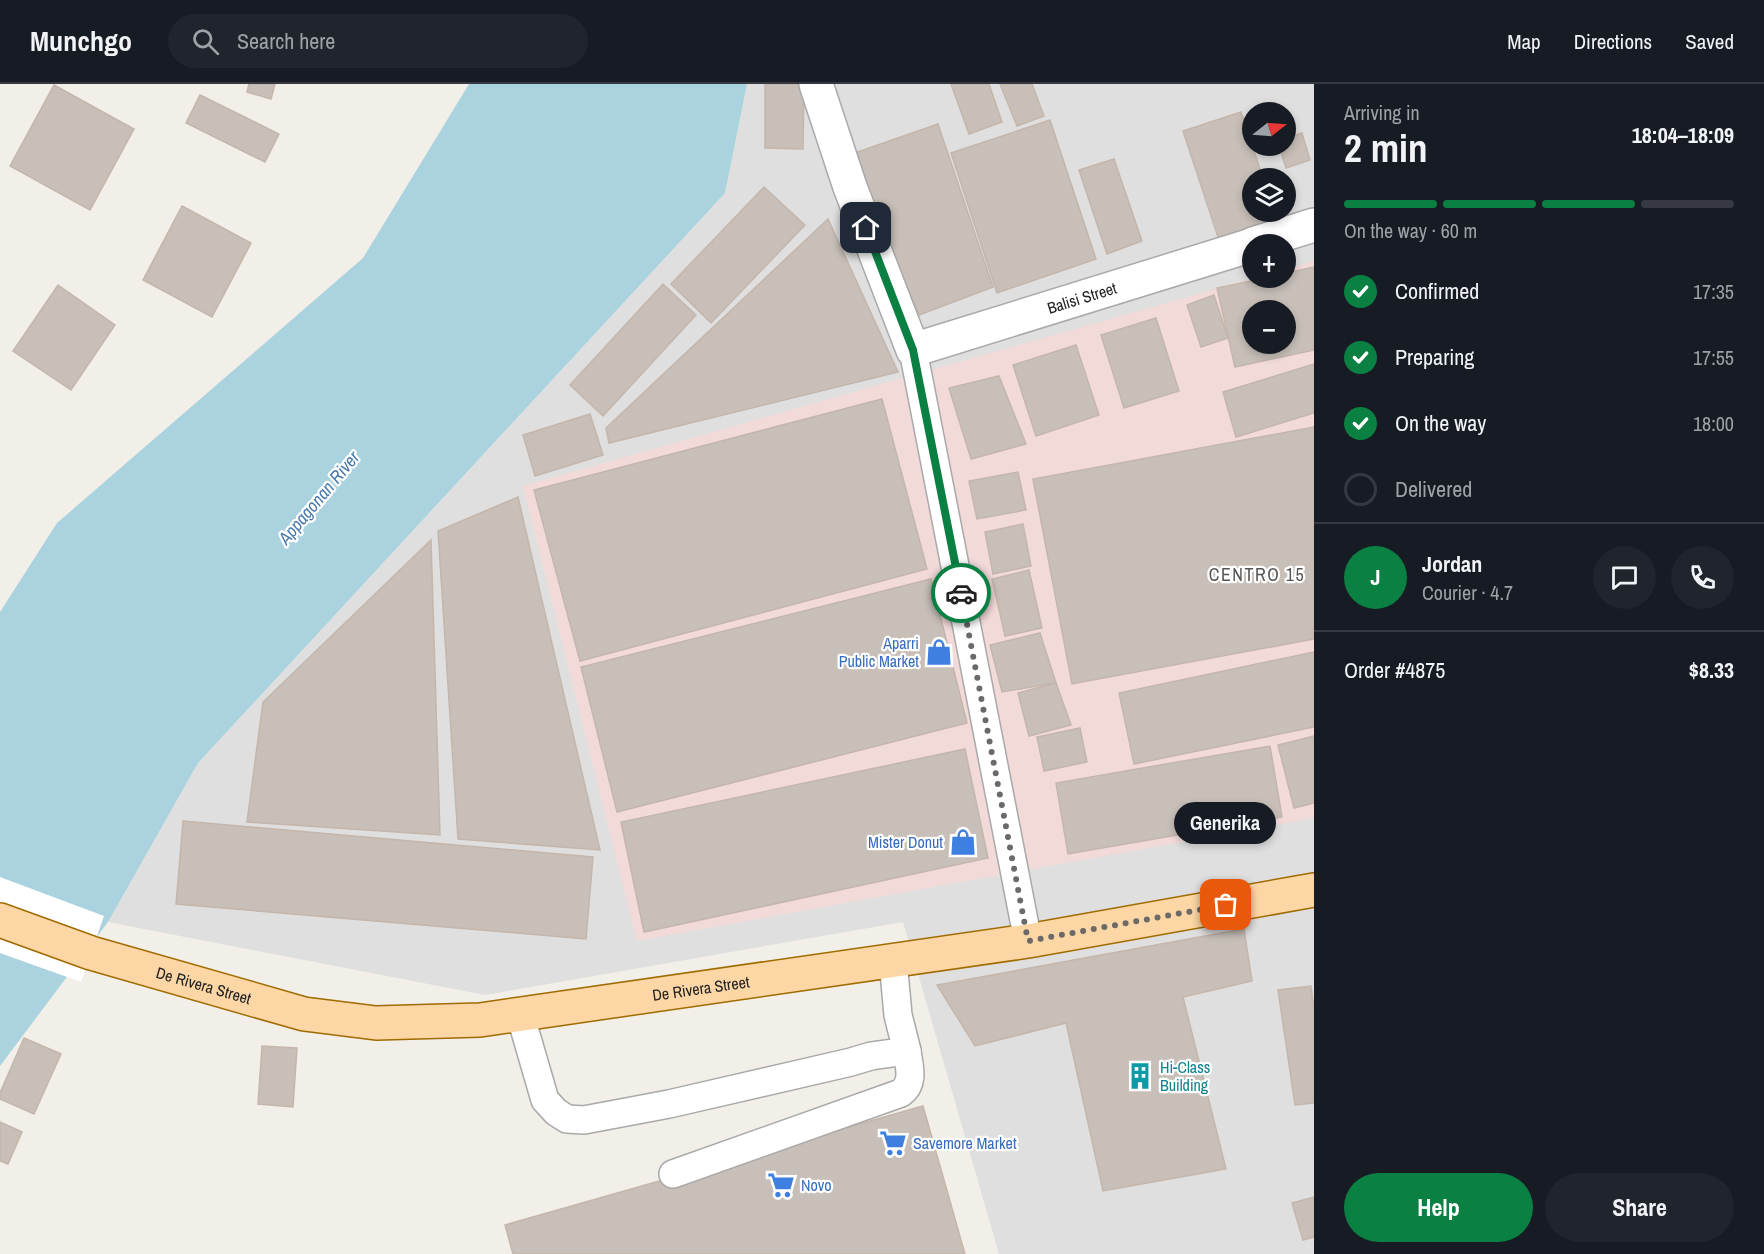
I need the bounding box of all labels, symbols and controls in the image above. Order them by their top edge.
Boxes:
search box [168,14,588,68]
text: Munchgo [30,22,132,60]
icon: search [189,25,222,58]
text: Search here [237,26,335,56]
text: Map [1507,27,1541,56]
text: Directions [1574,27,1652,56]
text: Saved [1685,27,1734,56]
text: Arriving in [1344,99,1420,126]
north arrow [1242,102,1296,156]
map controls [1242,102,1296,354]
text: 18:04–18:09 [1632,120,1734,150]
text: 2 min [1344,122,1428,174]
button: layers [1242,168,1296,222]
pin [840,202,891,253]
icon: home [849,211,882,244]
text: On the way · 60 m [1344,217,1477,244]
button: + [1242,234,1296,288]
icon: check [1344,275,1377,308]
text: Confirmed [1395,276,1479,306]
street label: Balisi Street [1044,277,1120,319]
text: 17:35 [1693,278,1734,305]
button: − [1242,300,1296,354]
icon: check [1344,341,1377,374]
text: Preparing [1395,342,1474,372]
text: 17:55 [1693,344,1734,371]
icon: check [1344,407,1377,440]
text: On the way [1395,408,1486,438]
text: 18:00 [1693,410,1734,437]
water label: Appagonan River [271,445,366,550]
text: Delivered [1395,474,1472,504]
button: chat [1593,546,1656,609]
button: phone [1671,546,1734,609]
text: Jordan [1422,549,1482,579]
district label: CENTRO 15 [1209,562,1305,587]
text: J [1370,562,1381,592]
courier [931,563,991,623]
icon: car [945,577,978,610]
text: Courier · 4.7 [1422,579,1513,606]
place label: Aparri Public Market [839,632,919,672]
shop icon: Aparri Public Market [924,637,954,667]
text: Order #4875 [1344,655,1445,685]
text: $8.33 [1689,655,1734,685]
callout: Generika [1175,803,1277,845]
text: Generika [1190,809,1260,836]
shop icon: Mister Donut [948,827,978,857]
place label: Mister Donut [868,831,943,853]
pin [1200,879,1251,930]
icon: bag [1209,888,1242,921]
street label: De Rivera Street [154,961,254,1009]
street label: De Rivera Street [651,970,751,1006]
place label: Hi-Class Building [1160,1056,1210,1096]
building icon: Hi-Class Building [1125,1061,1155,1091]
supermarket icon: Savemore Market [878,1128,908,1158]
place label: Savemore Market [913,1132,1017,1154]
supermarket icon: Novo [766,1170,796,1200]
button: Help [1344,1173,1533,1242]
button: Share [1545,1173,1734,1242]
place label: Novo [801,1174,832,1196]

